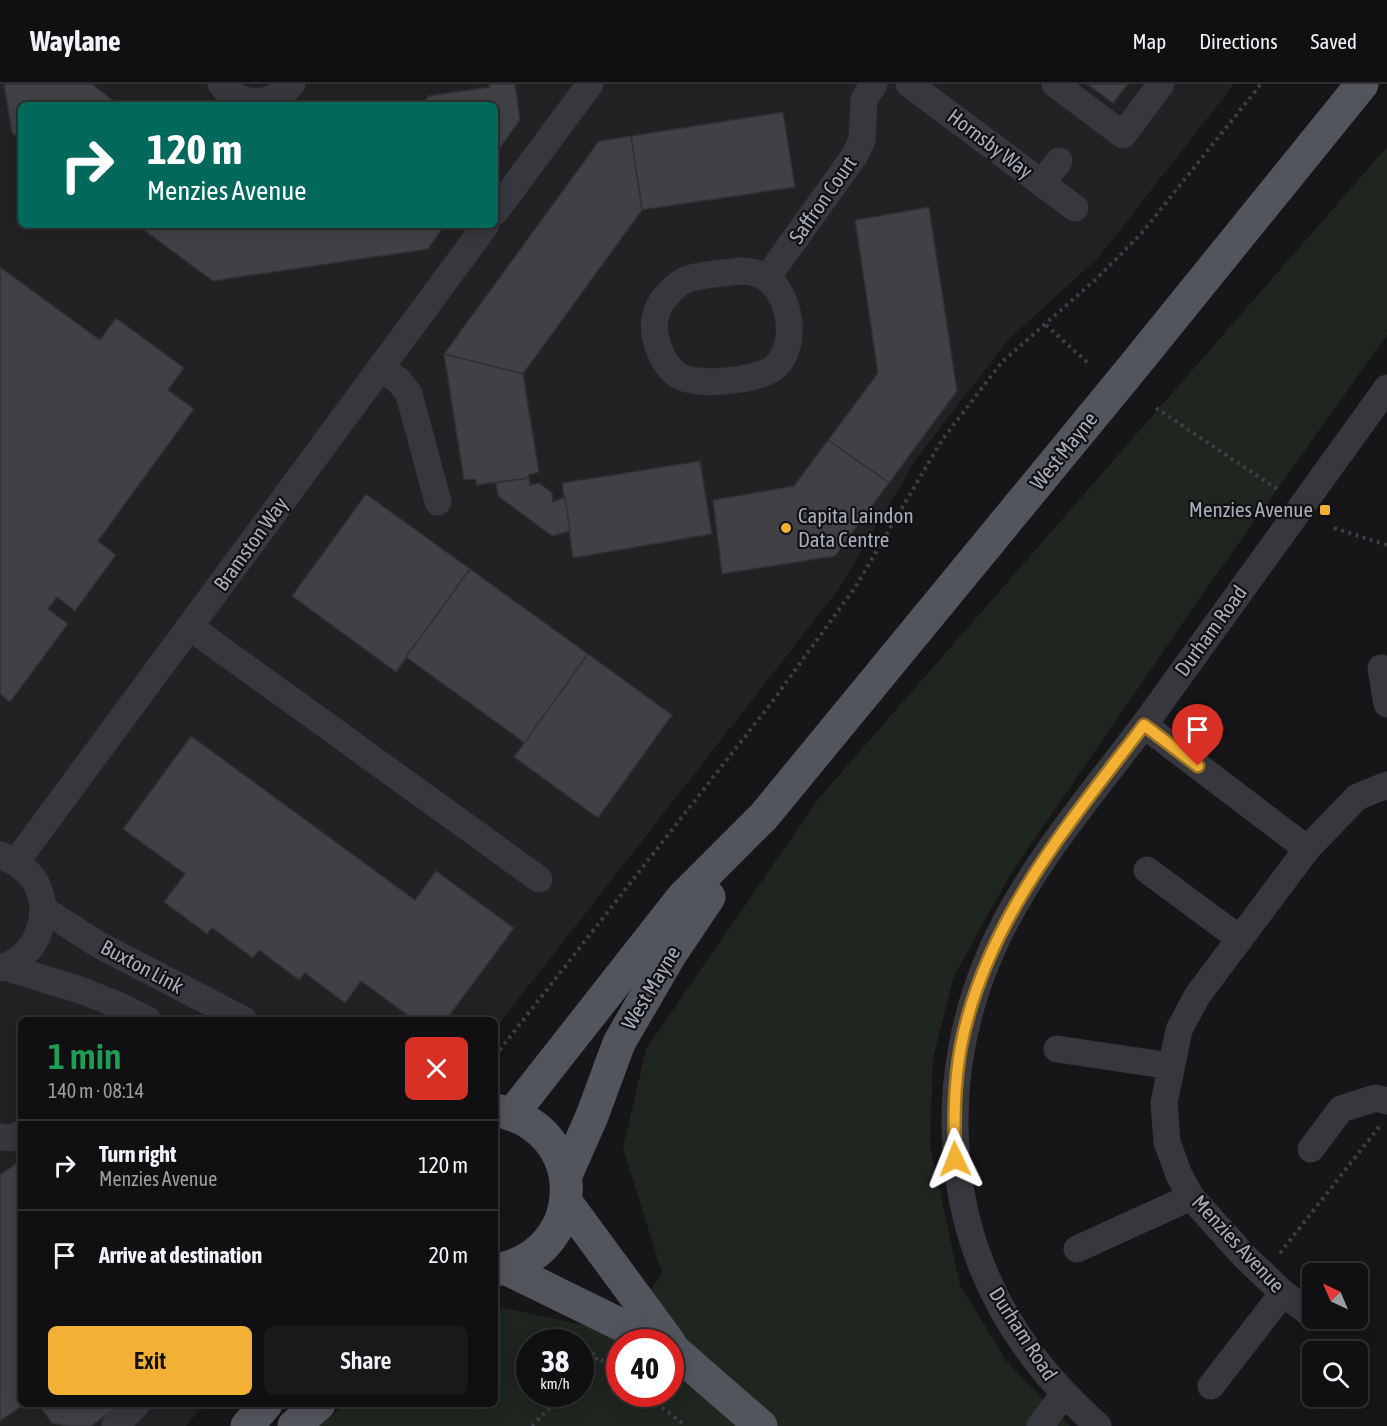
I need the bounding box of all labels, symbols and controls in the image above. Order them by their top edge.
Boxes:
text: Waylane [30,25,121,57]
text: Map [1132,29,1166,53]
text: Directions [1199,29,1278,53]
text: Saved [1311,29,1357,53]
street label: Hornsby Way [943,103,1038,183]
text: 120 m [147,125,242,173]
icon: right [48,126,126,204]
street label: Saffron Court [784,151,861,248]
text: Menzies Avenue [147,175,307,206]
street label: West Mayne [1025,407,1102,494]
street label: Bramston Way [208,492,292,595]
place label: Menzies Avenue [1189,497,1313,521]
place label: Capita Laindon Data Centre [798,503,914,551]
marker: Menzies Avenue [1318,503,1332,517]
marker: Capita Laindon Data Centre [779,521,793,535]
street label: Durham Road [1169,580,1251,680]
pin [1172,704,1223,766]
icon: arrive [1181,713,1214,746]
street label: Buxton Link [97,934,188,998]
street label: West Mayne [616,942,684,1033]
text: 1 min [48,1035,122,1077]
button: close [405,1037,468,1100]
text: 140 m · 08:14 [48,1079,144,1102]
position arrow [923,1127,987,1191]
text: Turn right [99,1141,176,1167]
icon: right [48,1149,81,1182]
text: 120 m [418,1152,468,1178]
text: Menzies Avenue [99,1167,217,1190]
street label: Menzies Avenue [1188,1190,1290,1297]
icon: arrive [48,1239,81,1272]
text: Arrive at destination [99,1242,262,1268]
text: 20 m [428,1242,468,1268]
north arrow [1302,1263,1368,1329]
map controls [1302,1263,1368,1407]
street label: Durham Road [985,1282,1063,1384]
button: Exit [48,1326,252,1395]
button: Share [264,1326,468,1395]
speed limit sign: 40 [606,1329,684,1407]
button: search [1302,1341,1368,1407]
text: 38 [541,1344,569,1378]
text: km/h [540,1375,570,1392]

